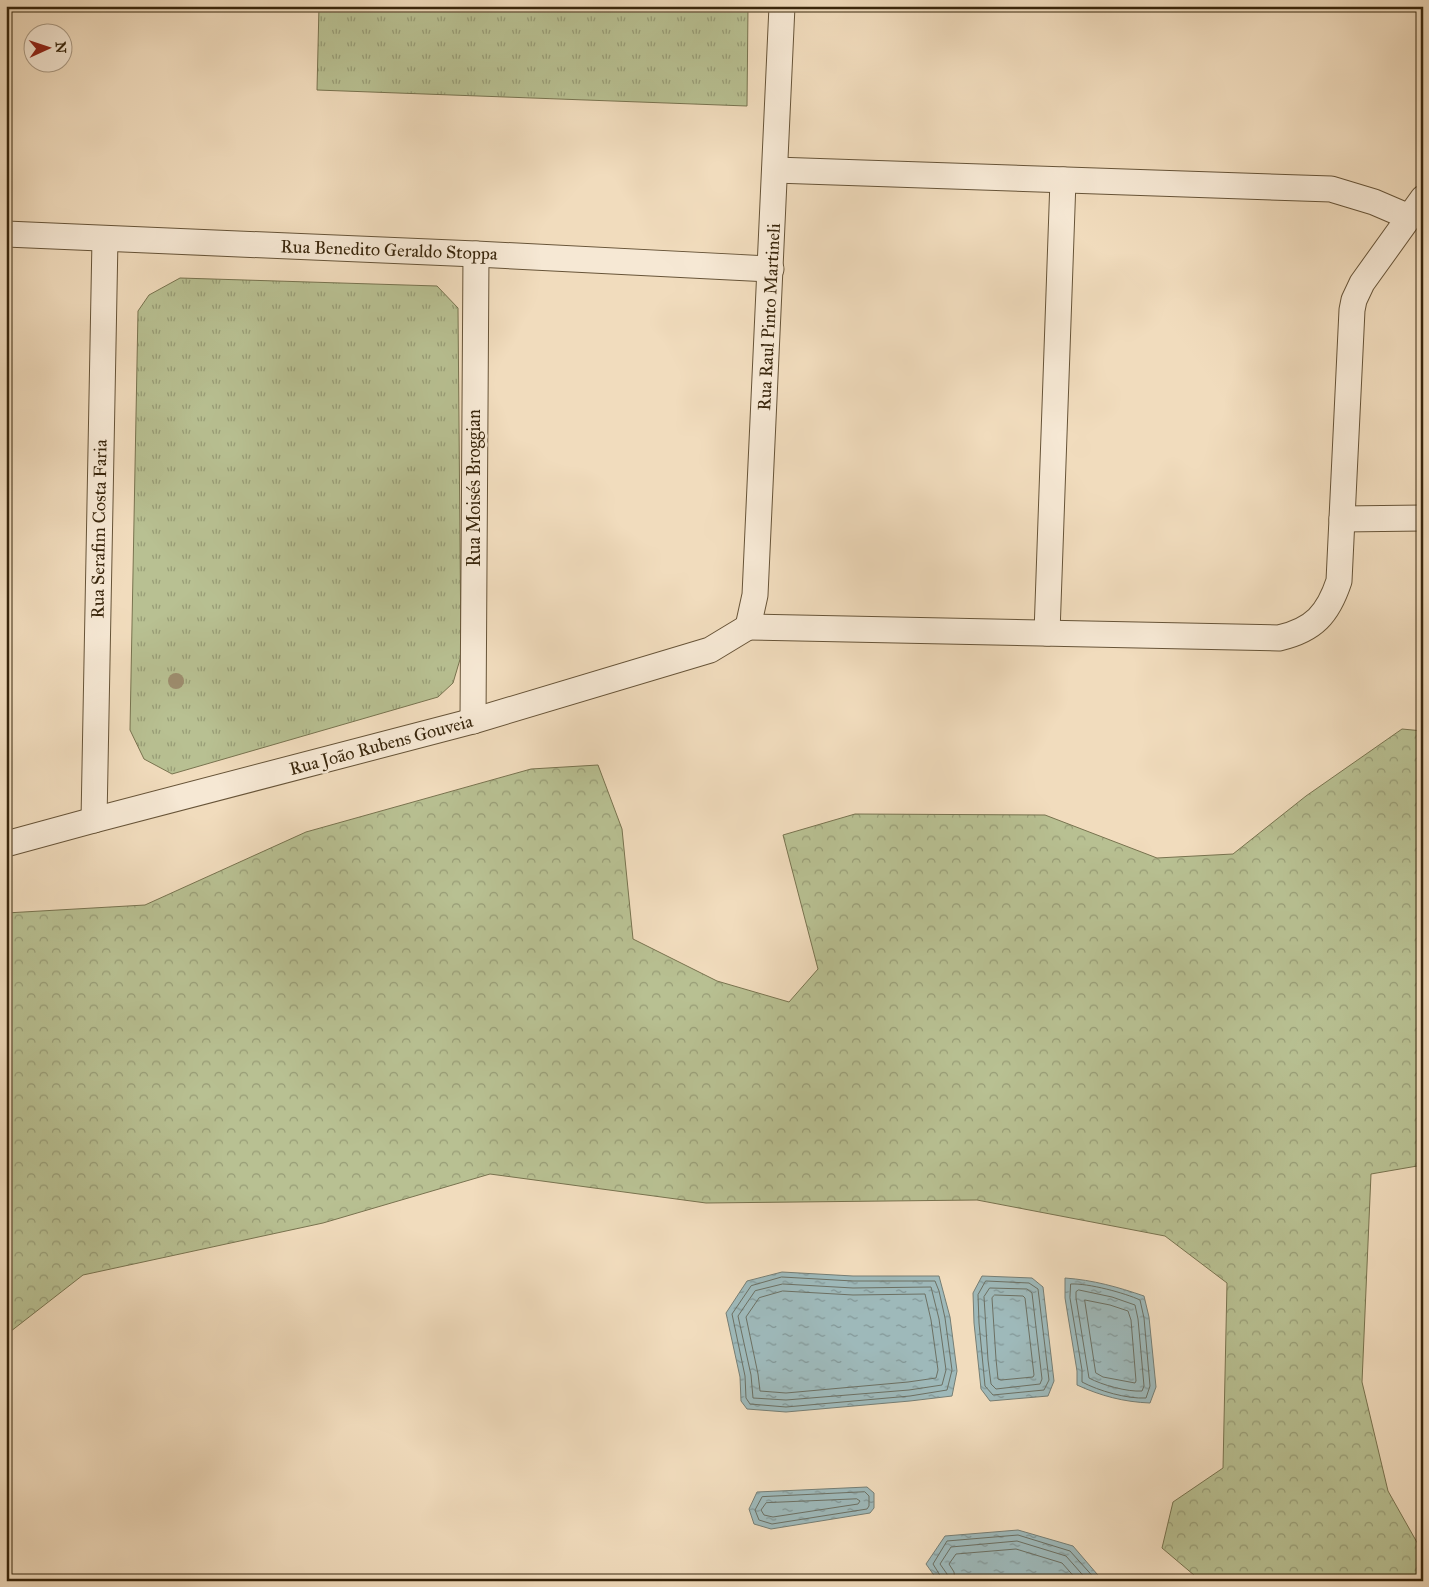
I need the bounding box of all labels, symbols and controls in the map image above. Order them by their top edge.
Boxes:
north arrow [22,22,72,72]
text: N [52,41,69,54]
street label: Rua Raul Pinto Martineli [753,223,785,411]
street label: Rua Benedito Geraldo Stoppa [280,235,498,265]
street label: Rua Moisés Broggian [463,409,486,567]
street label: Rua Serafim Costa Faria [86,439,112,619]
street label: Rua João Rubens Gouveia [287,710,476,781]

